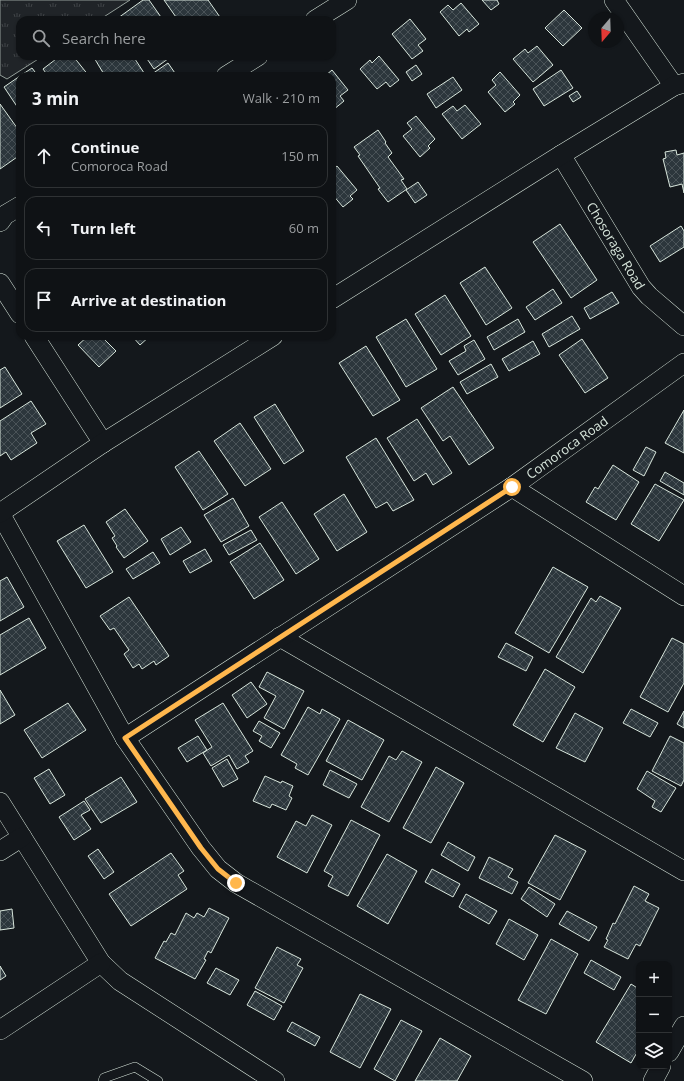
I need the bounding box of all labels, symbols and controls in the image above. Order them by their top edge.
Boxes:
north arrow [588,12,624,48]
search box [16,16,336,60]
icon: search [30,27,52,49]
text: Search here [62,28,146,48]
text: 3 min [32,87,79,110]
text: Walk · 210 m [243,89,320,107]
text: Continue [71,137,139,157]
icon: ahead [33,145,55,167]
text: 150 m [281,147,319,165]
text: Comoroca Road [71,157,168,175]
street label: Chosoraga Road [582,199,649,293]
icon: left [33,217,55,239]
text: Turn left [71,218,136,238]
text: 60 m [289,219,319,237]
icon: arrive [33,289,55,311]
text: Arrive at destination [71,290,226,310]
street label: Comoroca Road [522,412,612,483]
route start [503,478,521,496]
route end [227,874,245,892]
map controls [636,961,672,1069]
button: + [636,961,672,997]
button: − [636,997,672,1033]
button: layers [636,1033,672,1069]

